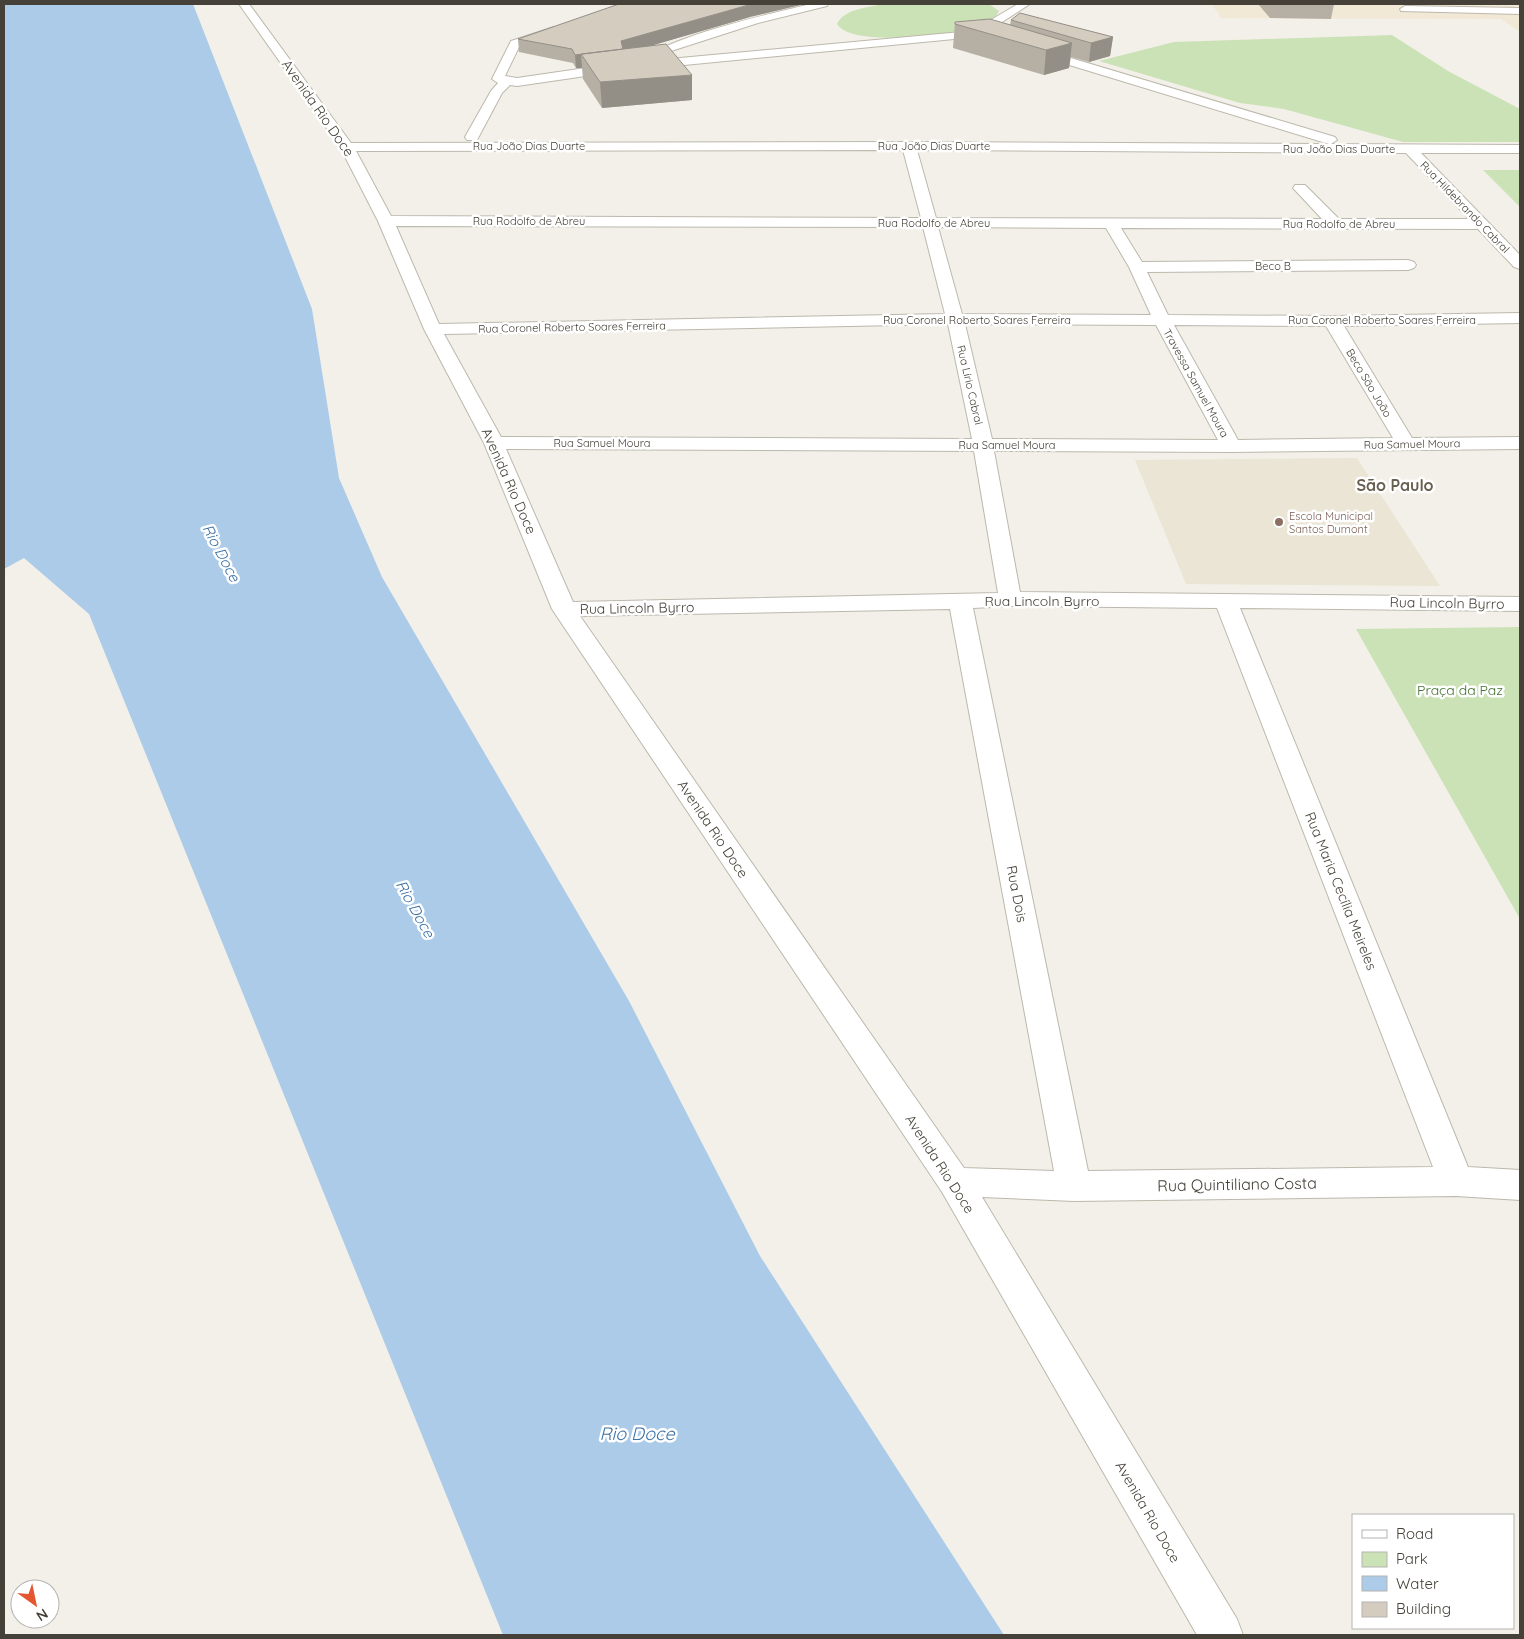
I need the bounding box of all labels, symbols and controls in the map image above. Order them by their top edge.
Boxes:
street label: Avenida Rio Doce [278,56,358,160]
street label: Rua João Dias Duarte [473,139,585,153]
street label: Rua João Dias Duarte [878,139,990,153]
street label: Rua João Dias Duarte [1283,142,1395,156]
street label: Rua Hildebrando Cabral [1417,158,1513,256]
street label: Rua Rodolfo de Abreu [473,214,585,228]
street label: Rua Rodolfo de Abreu [878,216,990,230]
street label: Rua Rodolfo de Abreu [1283,217,1395,231]
street label: Beco B [1255,259,1291,273]
street label: Rua Coronel Roberto Soares Ferreira [883,313,1071,327]
street label: Rua Coronel Roberto Soares Ferreira [1288,313,1476,327]
street label: Rua Coronel Roberto Soares Ferreira [478,318,666,336]
street label: Travessa Samuel Moura [1160,326,1232,440]
street label: Rua Lírio Cabral [954,344,986,426]
street label: Beco São João [1343,346,1395,420]
street label: Avenida Rio Doce [478,425,540,537]
street label: Rua Samuel Moura [554,436,650,450]
street label: Rua Samuel Moura [1363,436,1461,452]
street label: Rua Samuel Moura [959,438,1055,452]
district label: São Paulo [1356,475,1434,495]
place label: Escola Municipal Santos Dumont [1289,509,1373,536]
marker: Escola Municipal Santos Dumont [1273,516,1285,528]
water label: Rio Doce [198,521,245,585]
street label: Rua Lincoln Byrro [985,592,1099,610]
street label: Rua Lincoln Byrro [1389,593,1505,613]
street label: Rua Lincoln Byrro [579,598,695,618]
park label: Praça da Paz [1417,681,1503,699]
street label: Avenida Rio Doce [674,777,752,881]
street label: Rua Maria Cecília Meireles [1301,809,1381,973]
street label: Rua Dois [1003,864,1031,924]
water label: Rio Doce [392,877,439,941]
street label: Avenida Rio Doce [901,1111,979,1217]
street label: Rua Quintiliano Costa [1157,1173,1317,1195]
water label: Rio Doce [599,1422,675,1445]
street label: Avenida Rio Doce [1112,1458,1184,1566]
legend [1352,1514,1514,1629]
text: Road [1396,1524,1433,1543]
text: Park [1396,1549,1428,1568]
text: Water [1396,1574,1439,1593]
north arrow [10,1579,60,1629]
text: Building [1396,1599,1451,1618]
text: N [33,1605,51,1625]

